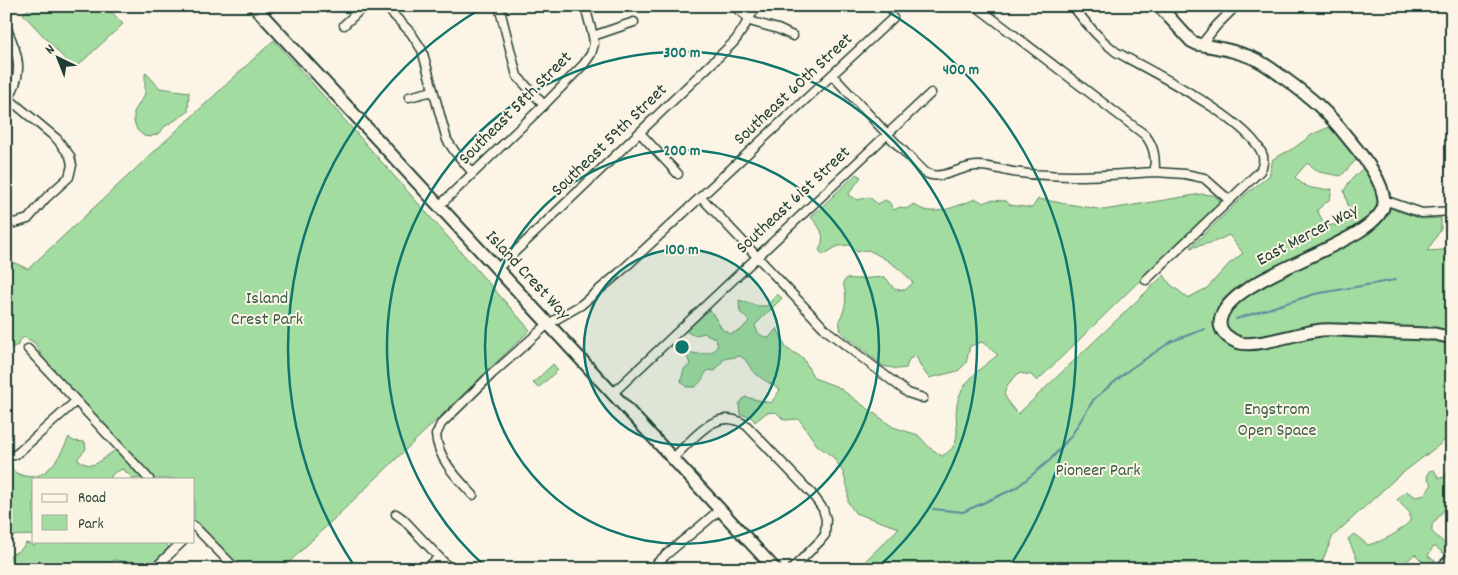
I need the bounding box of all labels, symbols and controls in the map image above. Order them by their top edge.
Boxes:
street label: Southeast 60th Street [729,28,859,152]
north arrow [32,32,82,82]
text: N [41,40,60,60]
text: 300 m [664,43,700,65]
street label: Southeast 58th Street [454,46,579,171]
text: 400 m [943,60,979,82]
street label: Southeast 59th Street [546,79,674,203]
text: 200 m [664,141,700,163]
street label: Southeast 61st Street [731,141,857,261]
street label: East Mercer Way [1253,198,1364,273]
street label: Island Crest Way [479,226,576,327]
text: 100 m [665,240,699,262]
park label: Island Crest Park [231,287,303,333]
centre of rings [673,338,691,356]
park label: Engstrom Open Space [1238,398,1316,444]
park label: Pioneer Park [1055,459,1141,484]
legend [32,478,195,542]
text: Road [78,488,106,510]
text: Park [78,514,104,536]

